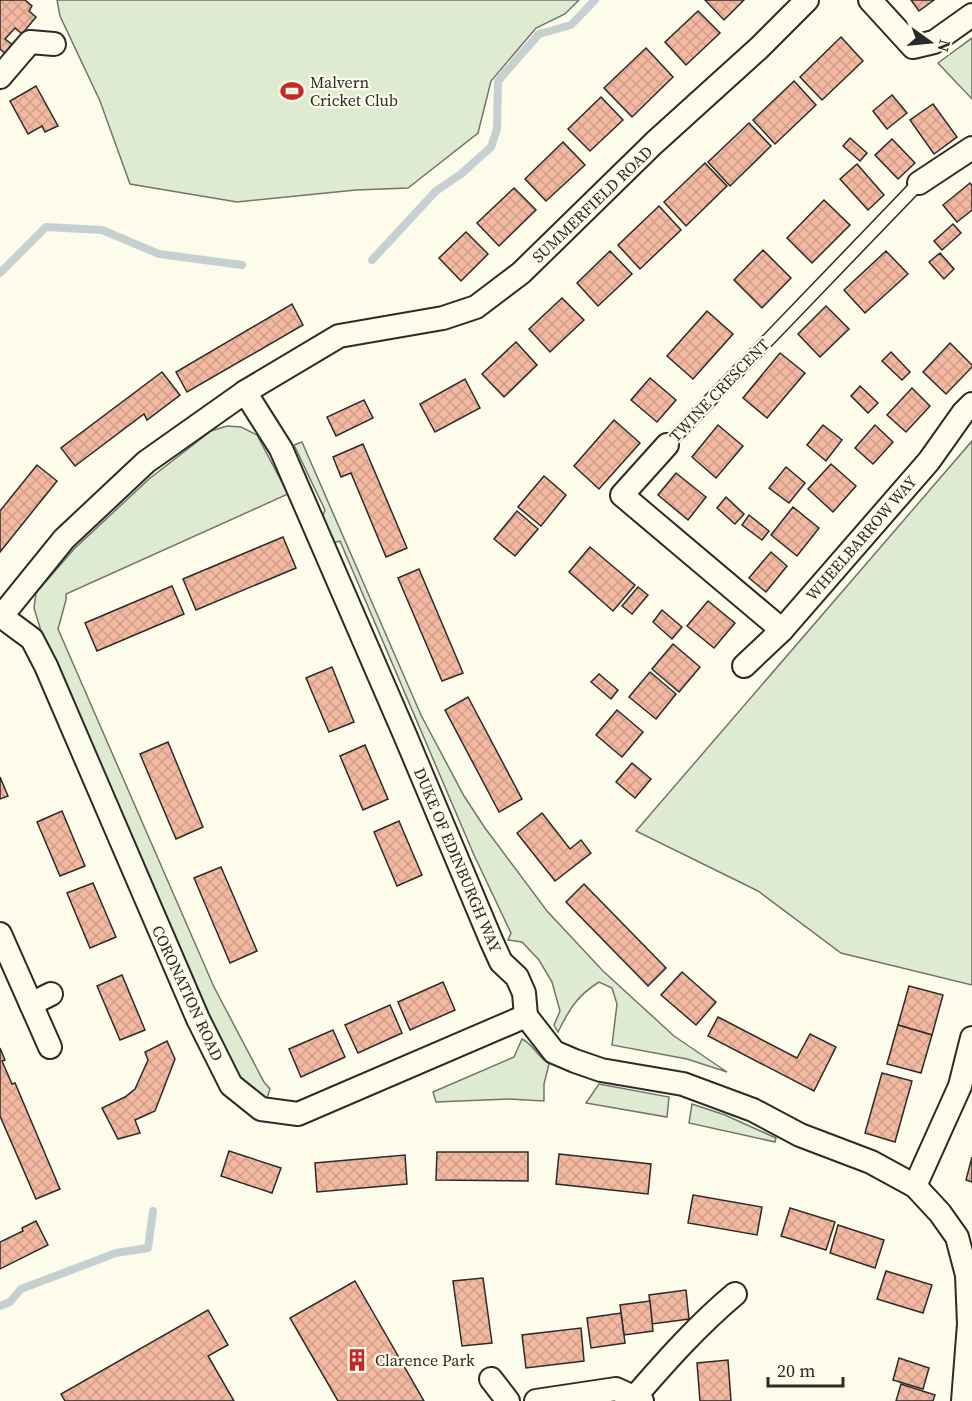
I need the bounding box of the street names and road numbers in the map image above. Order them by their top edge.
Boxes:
street label: SUMMERFIELD ROAD [527,141,657,267]
street label: TWINE CRESCENT [664,333,774,446]
street label: WHEELBARROW WAY [801,471,921,605]
street label: DUKE OF EDINBURGH WAY [409,764,507,956]
street label: CORONATION ROAD [147,922,229,1064]

